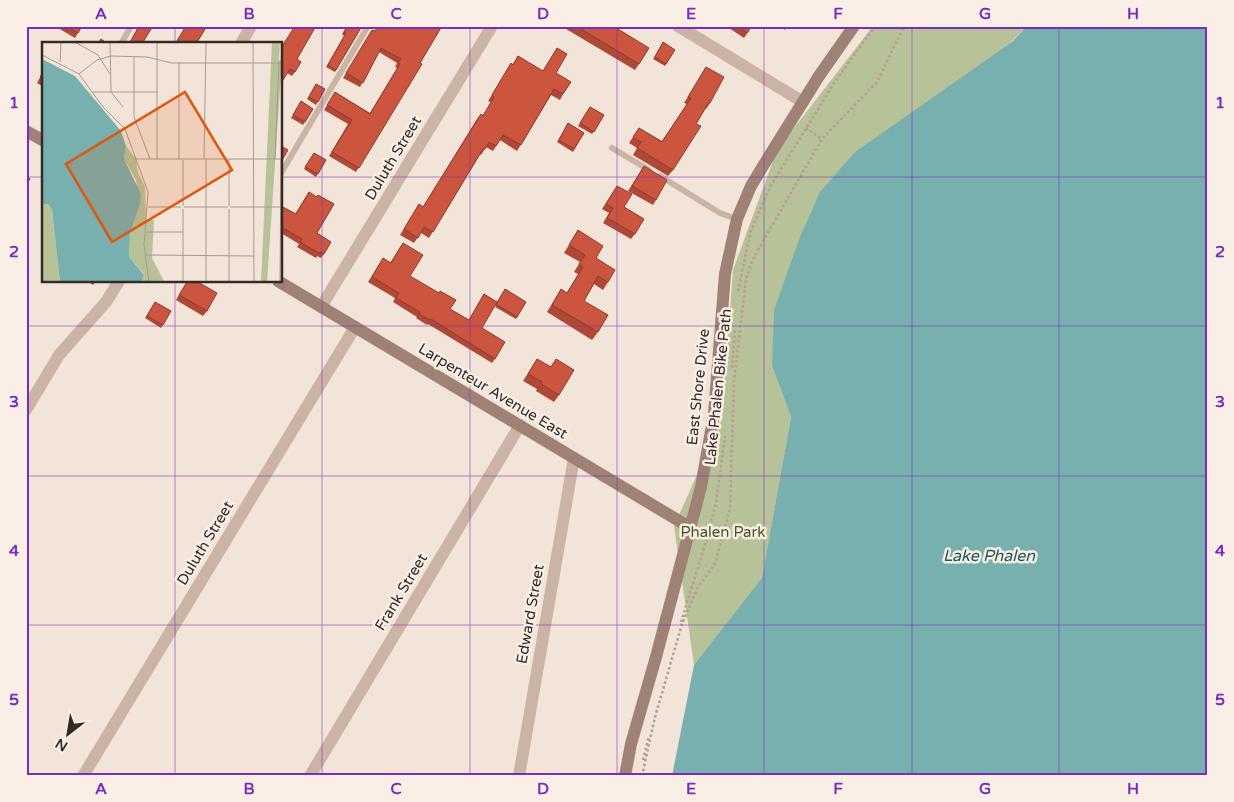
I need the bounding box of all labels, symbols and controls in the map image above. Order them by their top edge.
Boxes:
text: A [95,4,107,24]
text: B [243,4,255,24]
text: C [390,4,402,24]
text: D [537,4,549,24]
text: E [686,4,696,24]
text: F [833,4,843,24]
text: G [979,4,991,24]
text: H [1127,4,1139,24]
inset map [42,42,282,282]
text: 1 [9,93,19,113]
text: 1 [1215,93,1225,113]
street label: Duluth Street [361,113,425,203]
text: 2 [9,242,19,262]
text: 2 [1215,242,1225,262]
street label: Lake Phalen Bike Path [701,308,735,466]
street label: East Shore Drive [683,328,713,446]
street label: Larpenteur Avenue East [415,339,571,443]
text: 3 [9,392,19,412]
text: 3 [1215,392,1225,412]
street label: Duluth Street [173,498,237,588]
park label: Phalen Park [681,523,765,541]
text: 4 [9,541,19,561]
text: 4 [1215,541,1225,561]
water label: Lake Phalen [943,546,1036,566]
street label: Frank Street [371,550,431,634]
street label: Edward Street [512,563,548,665]
text: 5 [9,690,19,710]
text: 5 [1215,690,1225,710]
north arrow [42,710,92,760]
text: N [52,735,71,755]
text: A [95,779,107,799]
text: B [243,779,255,799]
text: C [390,779,402,799]
text: D [537,779,549,799]
text: E [686,779,696,799]
text: F [833,779,843,799]
text: G [979,779,991,799]
text: H [1127,779,1139,799]

